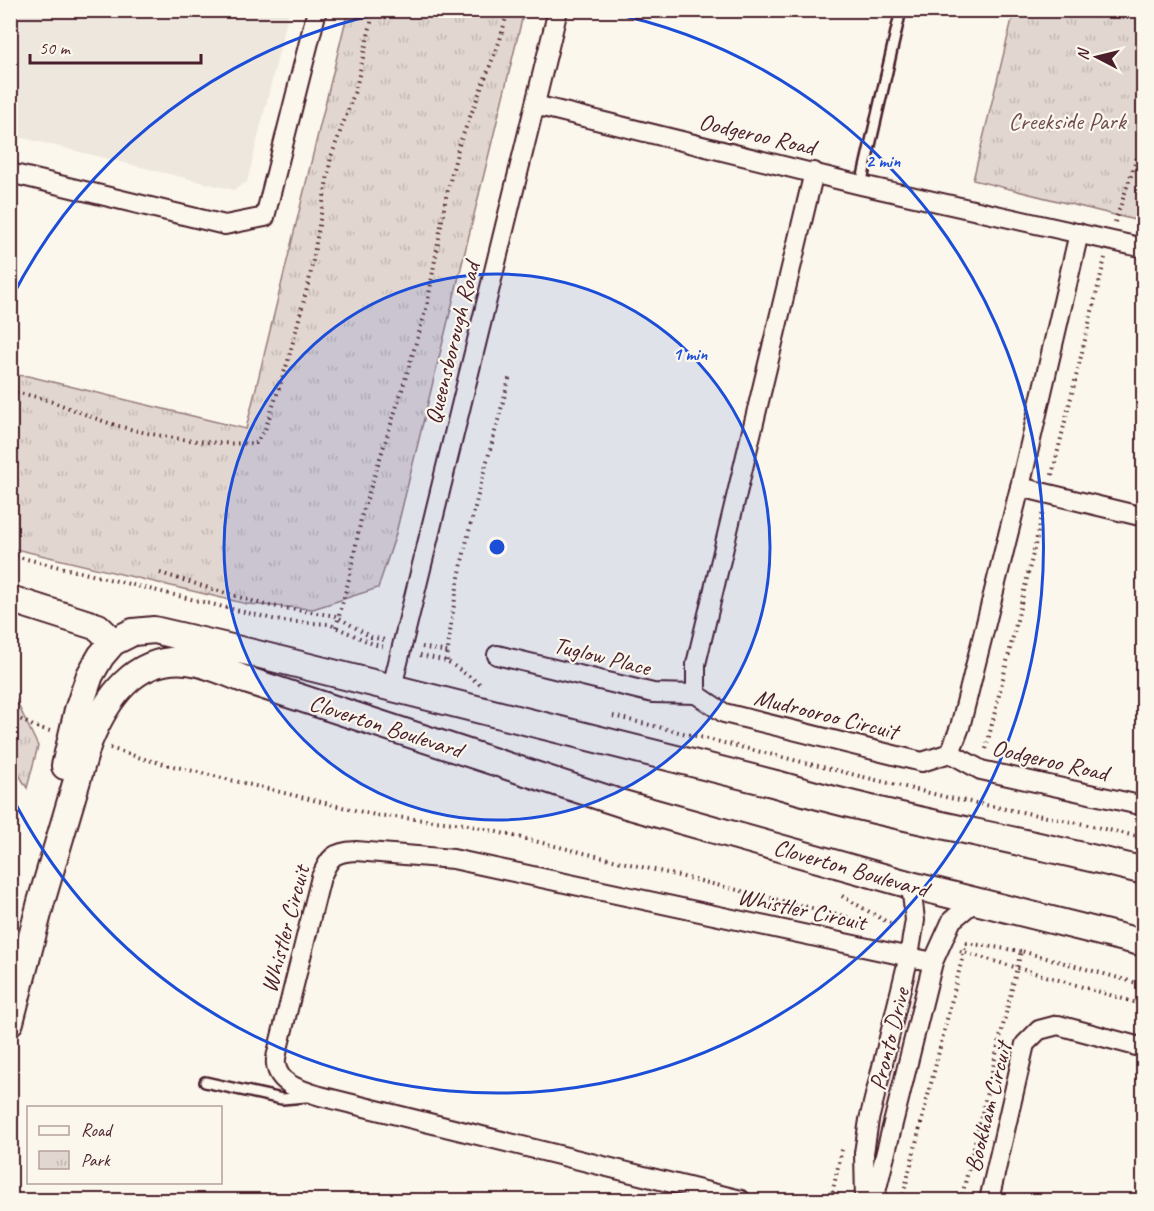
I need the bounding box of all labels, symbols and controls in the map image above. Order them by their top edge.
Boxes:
scale bar [30,27,201,65]
north arrow [1067,27,1127,87]
text: 50 m [39,37,72,59]
text: N [1073,46,1094,61]
street label: Oodgeroo Road [696,106,821,163]
park label: Creekside Park [1009,106,1128,136]
text: 2 min [866,150,901,172]
street label: Queensborough Road [417,255,487,427]
text: 1 min [673,343,708,365]
centre of rings [487,537,507,557]
street label: Tuglow Place [551,630,656,683]
street label: Mudrooroo Circuit [751,682,904,747]
street label: Cloverton Boulevard [306,687,470,766]
street label: Oodgeroo Road [989,732,1114,789]
street label: Cloverton Boulevard [770,832,935,905]
street label: Whistler Circuit [254,860,317,996]
street label: Whistler Circuit [735,881,871,938]
street label: Pronto Drive [862,983,917,1093]
street label: Bookham Circuit [957,1036,1019,1175]
legend [27,1106,222,1184]
text: Road [81,1119,114,1141]
text: Park [81,1149,111,1171]

